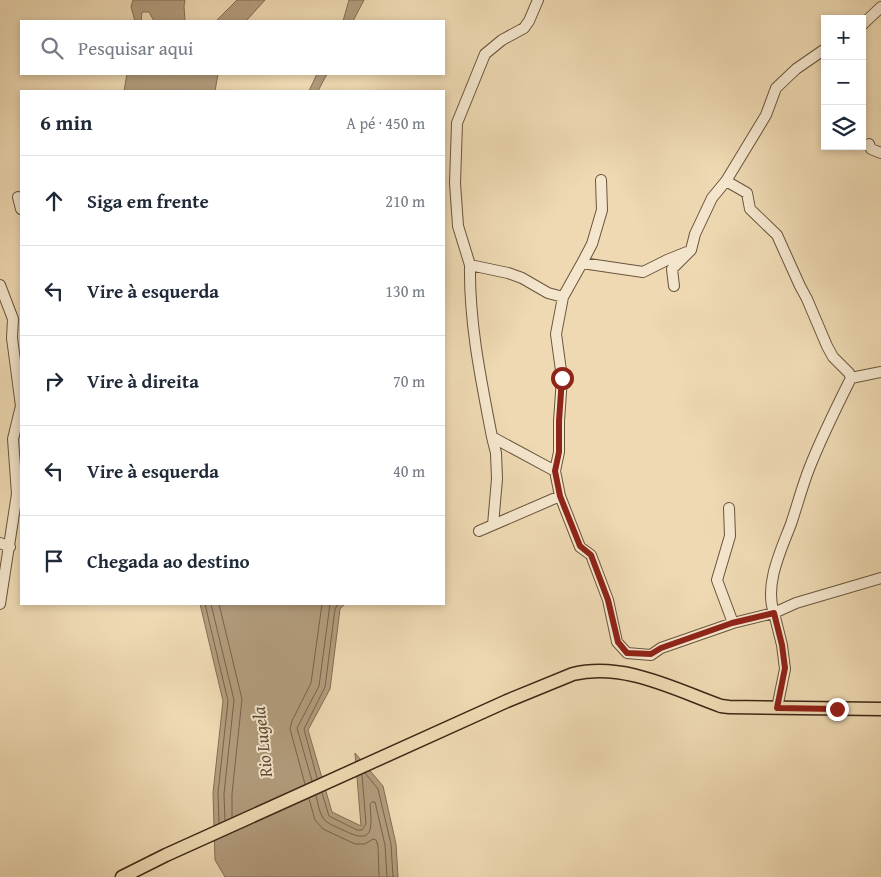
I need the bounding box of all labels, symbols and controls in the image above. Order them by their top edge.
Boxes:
map controls [821,15,866,150]
button: + [821,15,866,60]
search box [20,20,445,75]
icon: search [38,34,66,62]
text: Pesquisar aqui [78,34,193,62]
button: − [821,60,866,105]
button: layers [821,105,866,150]
text: 6 min [40,107,92,138]
text: A pé · 450 m [346,111,425,135]
icon: ahead [40,187,68,215]
text: Siga em frente [87,187,209,215]
text: 210 m [385,189,425,213]
icon: left [40,277,68,305]
text: Vire à esquerda [87,277,219,305]
text: 130 m [385,279,425,303]
icon: right [40,367,68,395]
text: Vire à direita [87,367,199,395]
route start [551,367,574,390]
text: 70 m [393,369,425,393]
icon: left [40,457,68,485]
text: Vire à esquerda [87,457,219,485]
text: 40 m [393,459,425,483]
icon: arrive [40,547,68,575]
text: Chegada ao destino [87,547,250,575]
route end [826,698,849,721]
water label: Rio Lugela [245,704,279,780]

